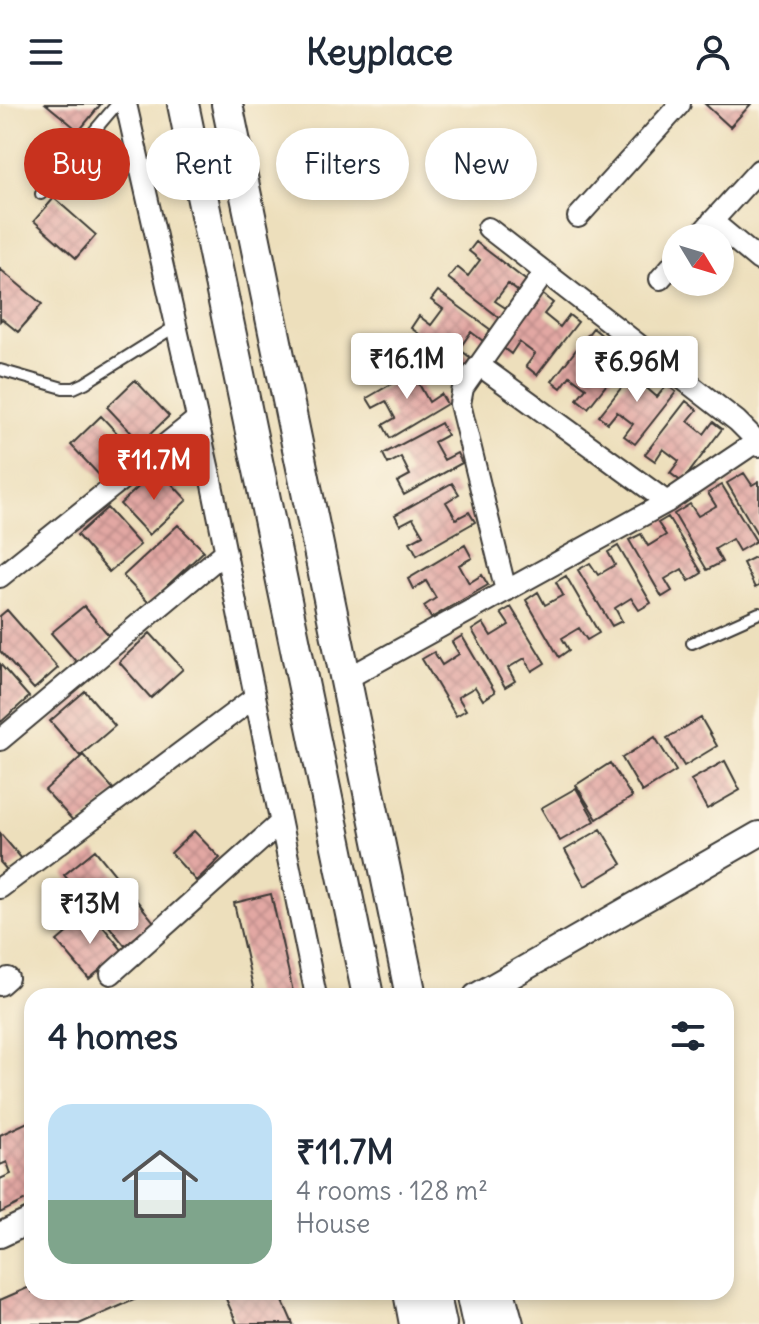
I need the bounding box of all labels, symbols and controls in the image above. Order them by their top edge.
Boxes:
icon: menu [24,30,68,74]
text: Keyplace [306,30,453,75]
icon: person [691,30,735,74]
chip: Buy [24,128,130,200]
chip: Rent [146,128,260,200]
chip: Filters [276,128,409,200]
chip: New [425,128,537,200]
north arrow [662,224,734,296]
map controls [662,224,734,296]
pin: ₹16.1M [342,333,472,401]
pin: ₹6.96M [572,336,702,404]
text: ₹16.1M [369,342,445,375]
text: ₹6.96M [594,345,680,378]
pin: ₹11.7M [89,434,219,502]
text: ₹11.7M [117,443,191,476]
pin: ₹13M [43,878,137,946]
text: ₹13M [59,887,121,920]
icon: filters [666,1014,710,1058]
text: 4 homes [48,1015,178,1058]
text: ₹11.7M [296,1130,394,1173]
icon: home [112,1136,208,1232]
text: 4 rooms · 128 m² [296,1174,488,1207]
text: House [296,1207,370,1240]

